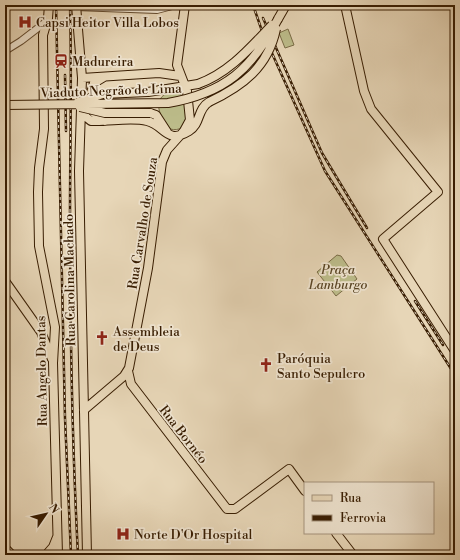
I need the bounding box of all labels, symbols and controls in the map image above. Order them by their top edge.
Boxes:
hospital icon: Capsi Heitor Villa Lobos [17,14,33,30]
place label: Capsi Heitor Villa Lobos [36,15,179,31]
station icon: Madureira [53,53,69,69]
place label: Madureira [72,54,134,70]
street label: Viaduto Negrão de Lima [39,81,182,101]
street label: Rua Carvalho de Souza [125,156,161,290]
street label: Rua Carolina Machado [61,214,79,346]
park label: Praça Lamburgo [308,262,367,293]
street label: Rua Angelo Dantas [33,315,51,427]
place label: Assembleia de Deus [112,324,180,355]
church icon: Assembleia de Deus [94,330,110,346]
place label: Paróquia Santo Sepulcro [277,351,365,382]
church icon: Paróquia Santo Sepulcro [258,357,274,373]
street label: Rua Bornéo [155,402,211,467]
legend [304,482,434,534]
text: Rua [340,491,362,506]
north arrow [26,494,66,534]
text: N [45,501,62,517]
text: Ferrovia [340,511,387,526]
hospital icon: Norte D'Or Hospital [115,526,131,542]
place label: Norte D'Or Hospital [134,527,252,543]

